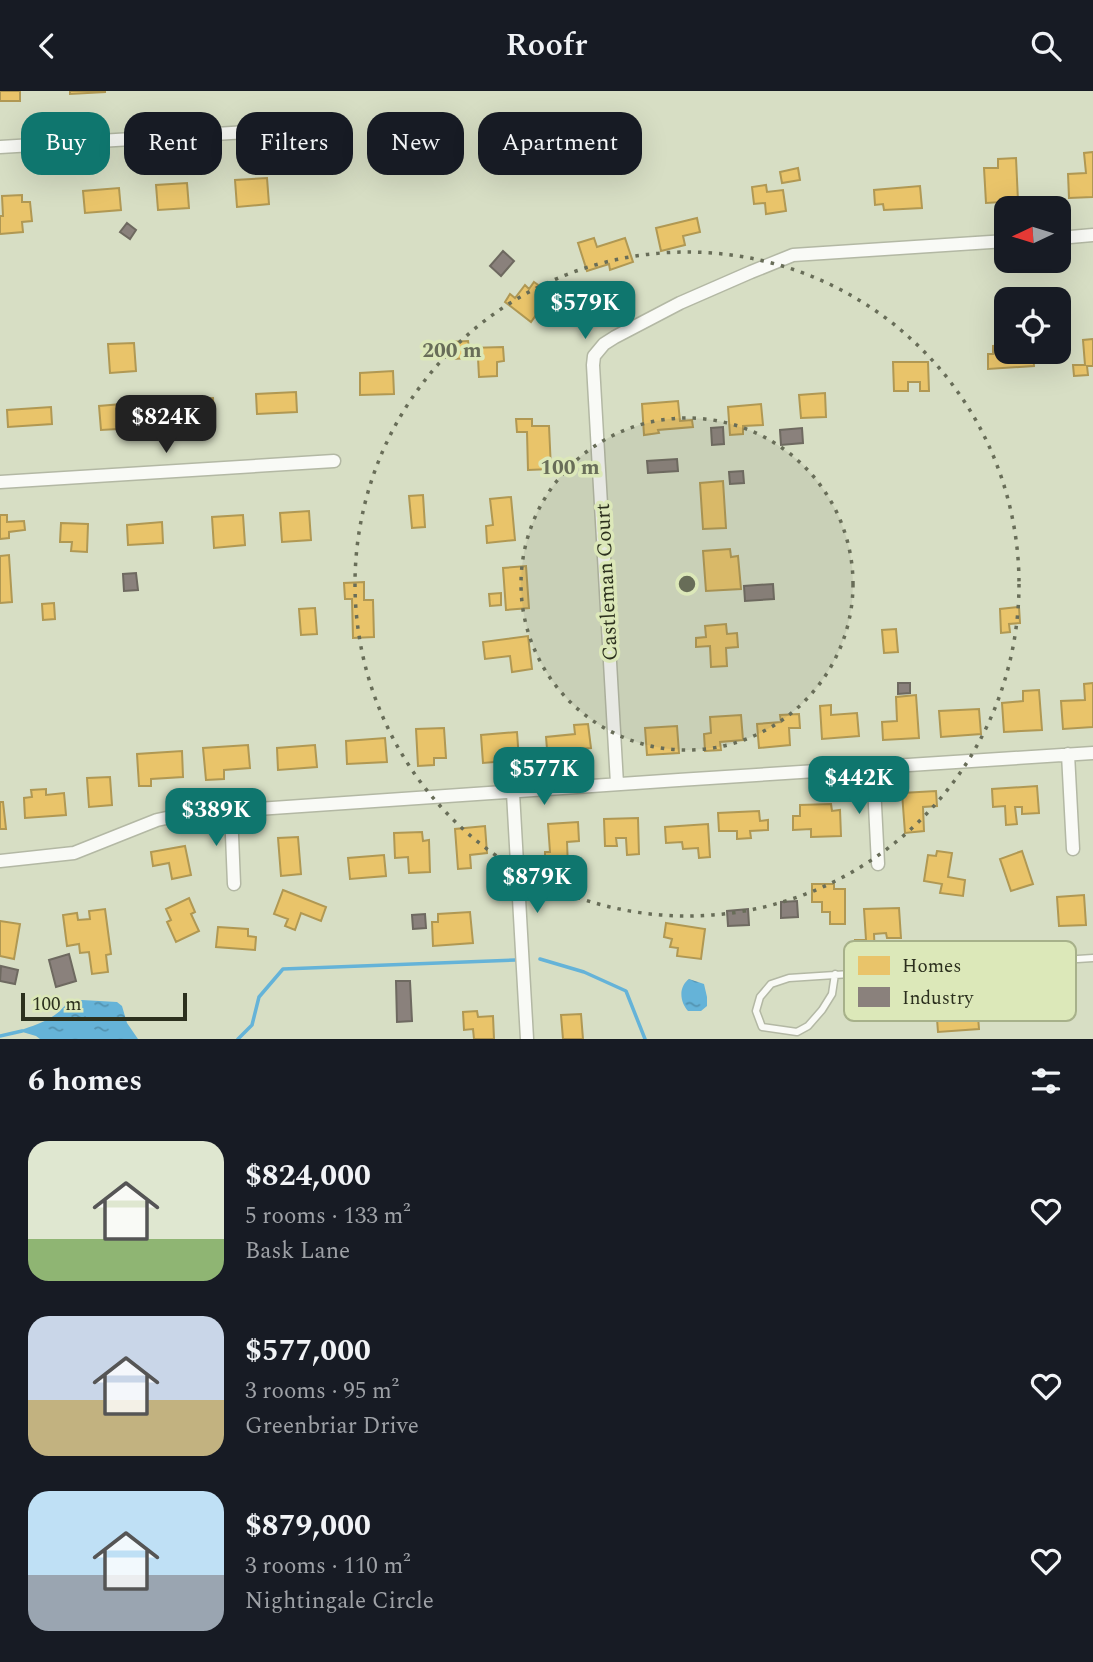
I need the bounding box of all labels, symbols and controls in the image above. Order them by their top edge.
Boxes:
text: Roofr [506,21,587,70]
icon: back [28,27,66,65]
icon: search [1027,27,1065,65]
chip: Buy [21,112,110,175]
chip: Rent [124,112,222,175]
chip: Filters [236,112,353,175]
chip: New [367,112,464,175]
chip: Apartment [478,112,642,175]
north arrow [994,196,1071,273]
map controls [994,196,1071,364]
pin: $579K [536,281,634,341]
text: $579K [550,286,620,321]
button: locate [994,287,1071,364]
text: 200 m [422,335,482,367]
pin: $824K [117,395,215,455]
text: $824K [131,400,201,435]
text: 100 m [540,452,600,484]
street label: Castleman Court [587,502,627,662]
centre of rings [675,572,699,596]
pin: $577K [495,747,593,807]
text: $577K [509,752,579,787]
pin: $442K [810,757,908,816]
text: $442K [824,761,894,796]
pin: $389K [167,789,265,848]
text: $389K [181,793,251,828]
pin: $879K [488,855,586,915]
text: $879K [502,860,572,895]
legend [844,941,1076,1021]
text: Homes [902,952,961,981]
text: Industry [902,984,974,1013]
scale bar [21,990,187,1022]
text: 100 m [32,990,82,1019]
text: 6 homes [28,1058,142,1104]
icon: filters [1027,1062,1065,1100]
text: $824,000 [245,1153,371,1199]
icon: home [84,1169,168,1253]
icon: heart [1027,1192,1065,1230]
text: 5 rooms · 133 m² [245,1199,411,1234]
text: Bask Lane [245,1234,350,1269]
text: $577,000 [245,1328,371,1374]
icon: home [84,1344,168,1428]
icon: heart [1027,1367,1065,1405]
text: 3 rooms · 95 m² [245,1374,399,1409]
text: Greenbriar Drive [245,1409,419,1444]
text: $879,000 [245,1503,371,1549]
icon: home [84,1519,168,1603]
icon: heart [1027,1542,1065,1580]
text: 3 rooms · 110 m² [245,1549,411,1584]
text: Nightingale Circle [245,1584,434,1619]

